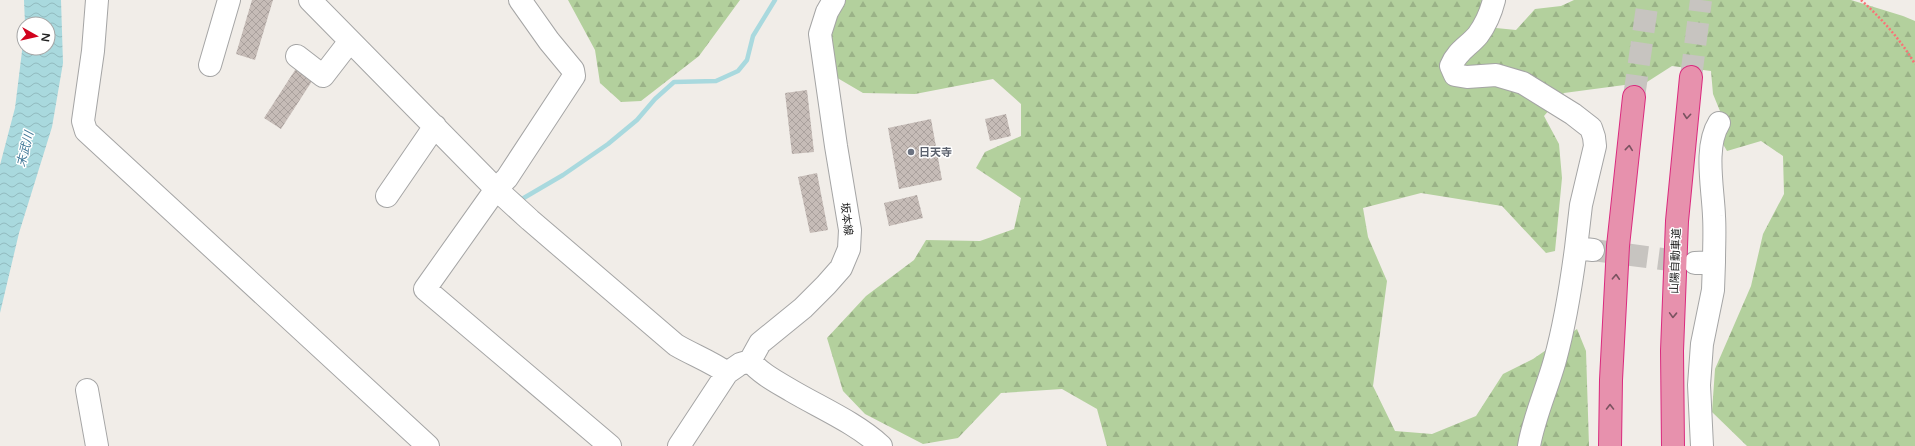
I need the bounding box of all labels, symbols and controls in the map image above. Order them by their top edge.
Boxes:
north arrow [16,16,56,56]
text: N [38,32,52,43]
one-way arrow [1683,113,1692,119]
water label: 末武川 [14,128,37,168]
one-way arrow [1624,145,1633,151]
place label: 日天寺 [919,146,952,159]
marker: 日天寺 [906,147,916,157]
street label: 坂本線 [838,202,855,236]
street label: 山陽自動車道 [1668,228,1683,294]
one-way arrow [1612,274,1620,280]
one-way arrow [1669,312,1677,318]
one-way arrow [1606,404,1614,410]

